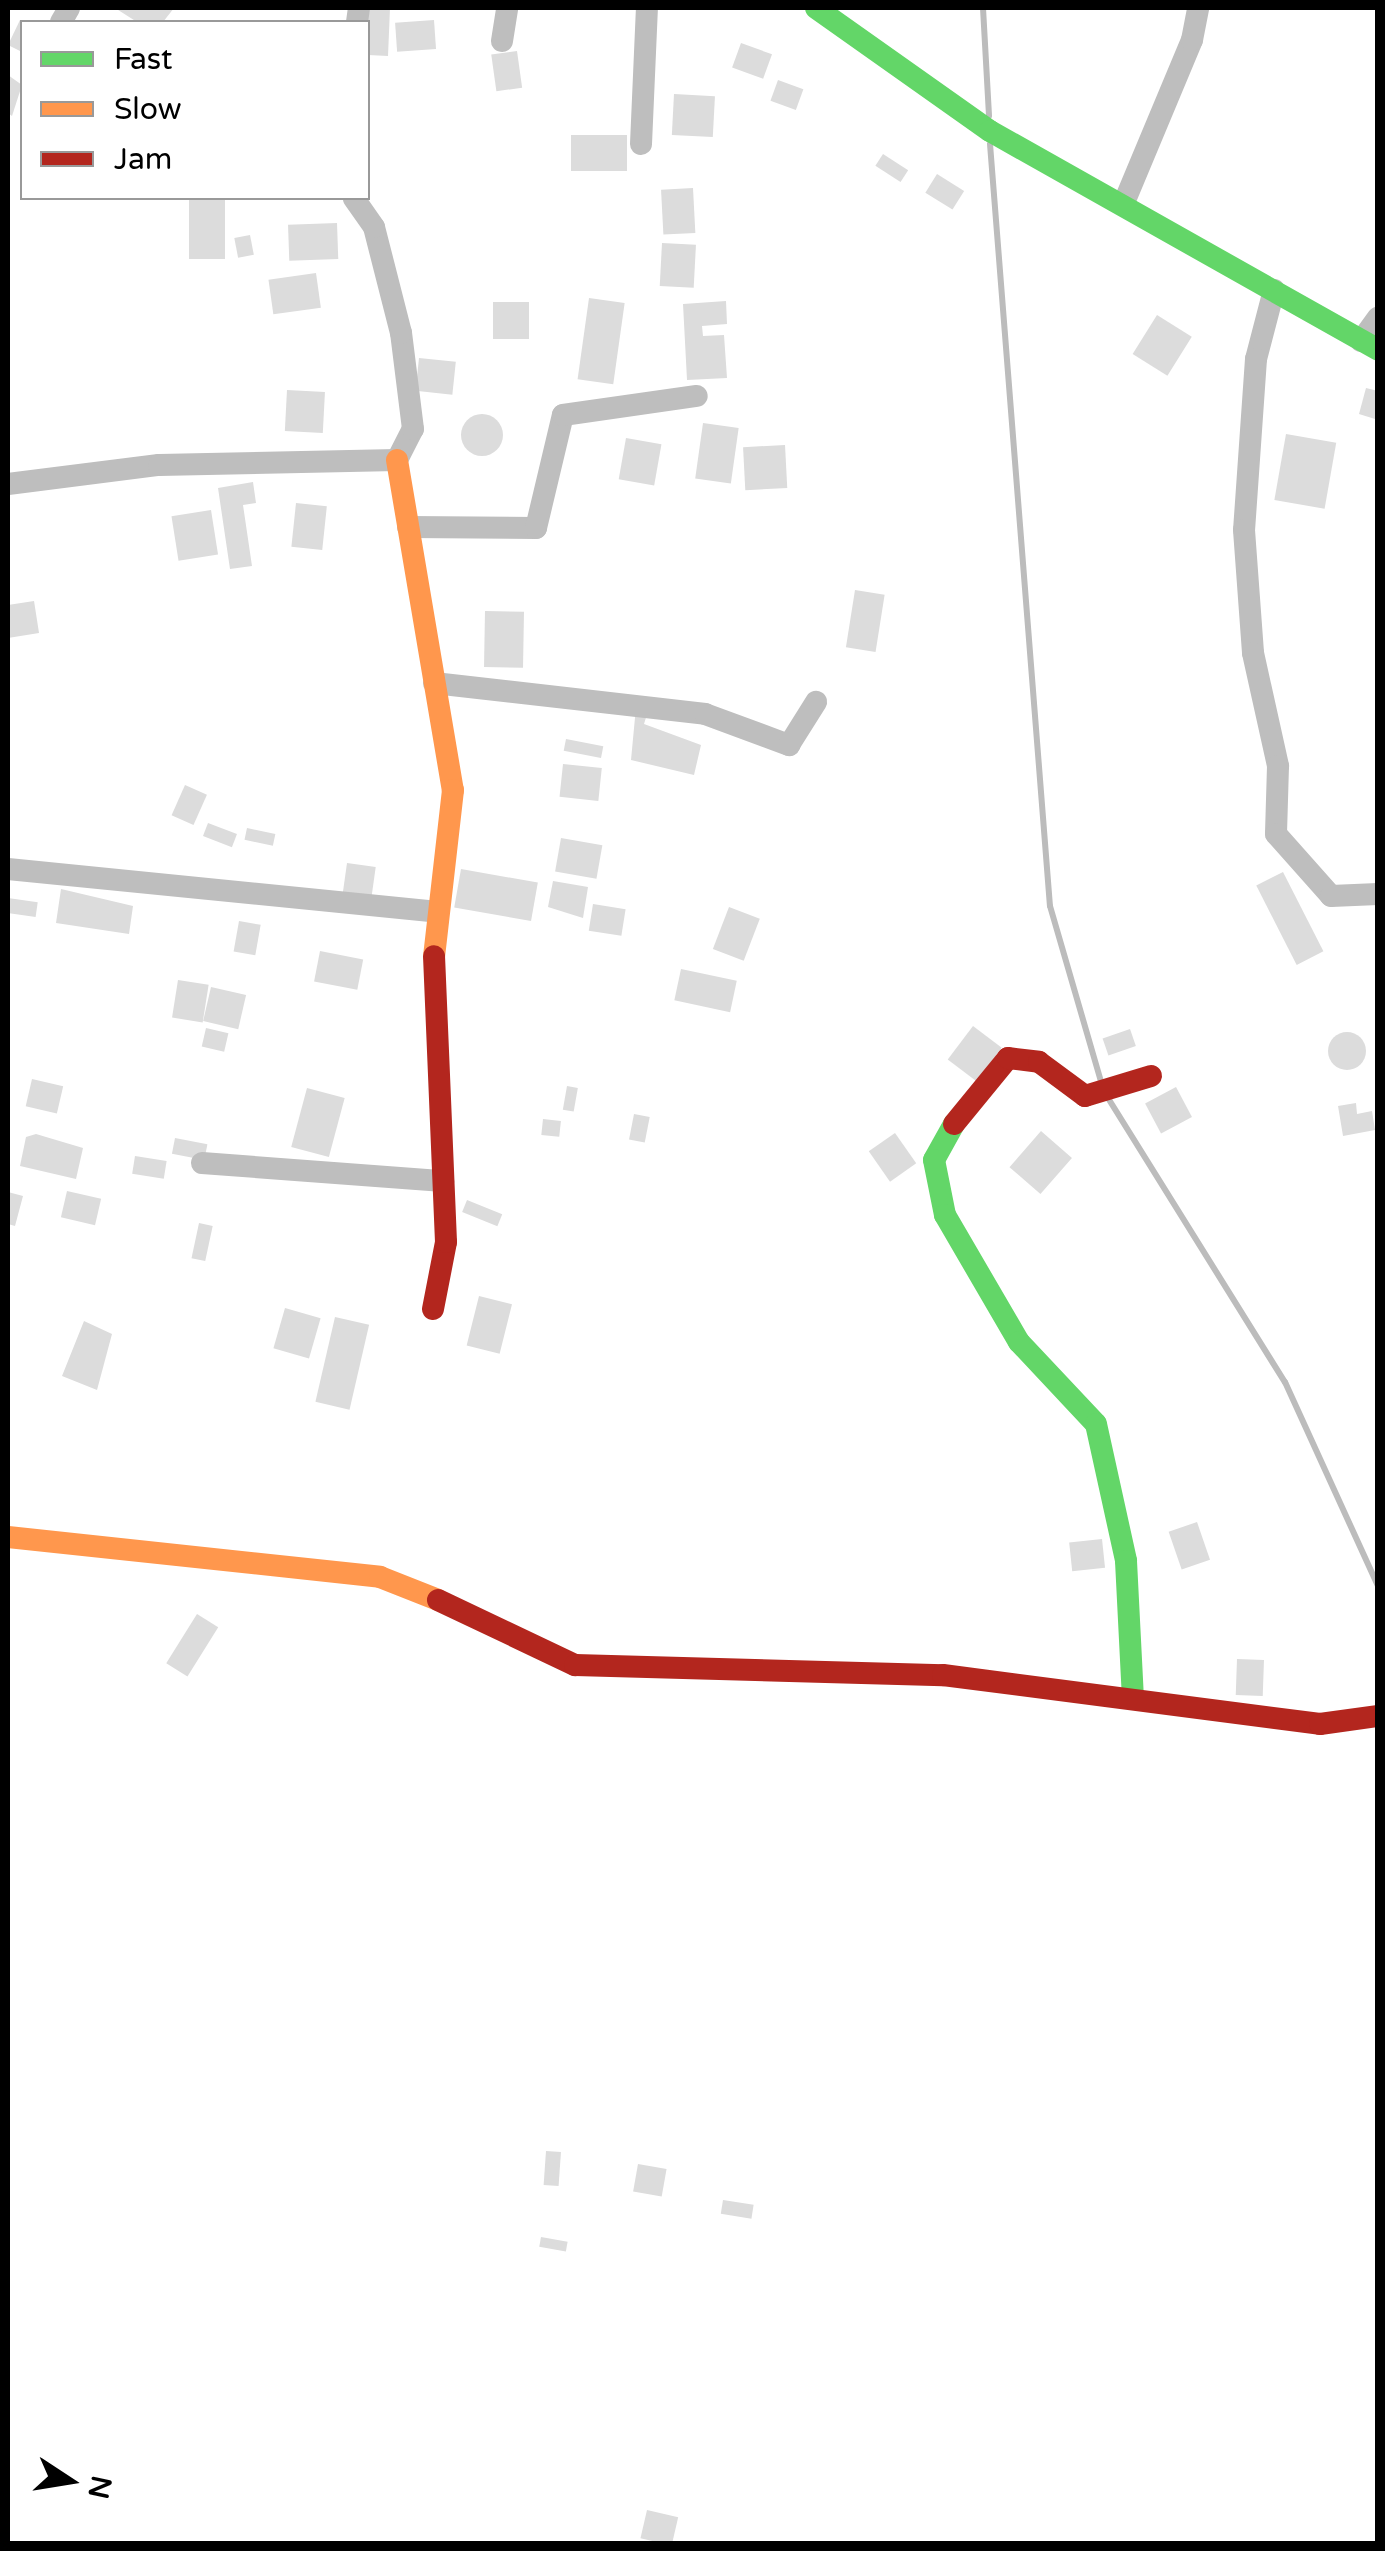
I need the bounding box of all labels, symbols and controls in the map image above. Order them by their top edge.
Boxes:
legend [20,20,370,200]
text: Fast [114,41,173,78]
text: Slow [114,91,182,128]
text: Jam [114,141,172,178]
north arrow [20,2431,120,2531]
text: N [80,2473,118,2502]

